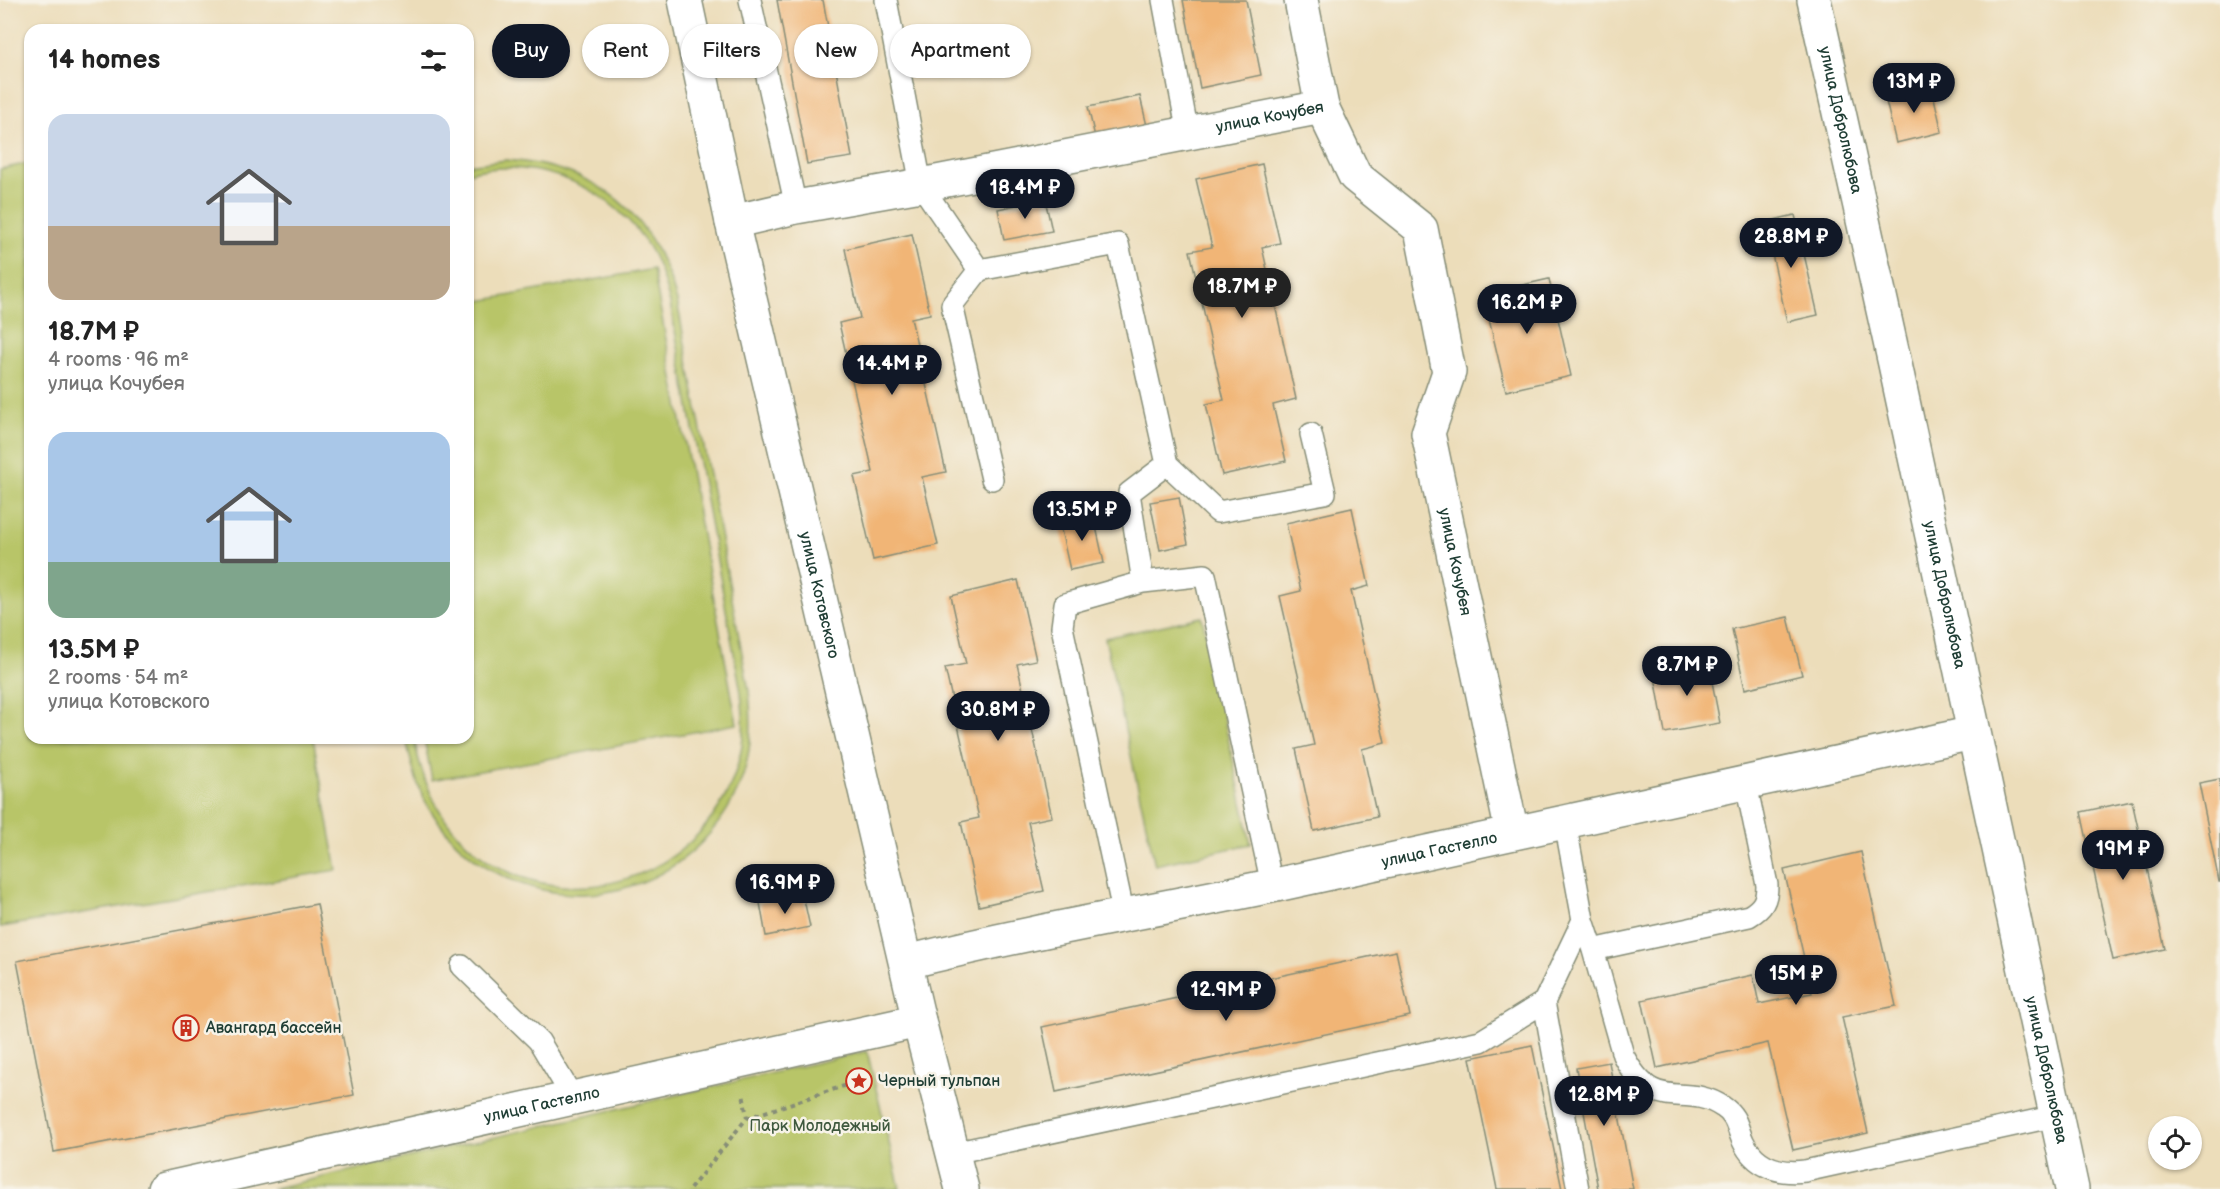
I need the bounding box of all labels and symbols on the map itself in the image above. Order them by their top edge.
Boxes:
street label: улица Добролюбова [1815,45,1866,196]
pin: 13M ₽ [1872,63,1956,114]
street label: улица Кочубея [1214,97,1326,137]
pin: 18.4M ₽ [970,169,1080,220]
pin: 28.8M ₽ [1736,218,1846,269]
pin: 18.7M ₽ [1187,268,1297,319]
pin: 16.2M ₽ [1472,284,1582,335]
pin: 14.4M ₽ [837,345,947,396]
pin: 13.5M ₽ [1027,491,1137,542]
street label: улица Кочубея [1434,506,1476,617]
street label: улица Добролюбова [1919,519,1970,671]
street label: улица Котовского [795,530,843,660]
pin: 8.7M ₽ [1638,646,1736,697]
pin: 30.8M ₽ [943,691,1053,742]
street label: улица Гастелло [1380,828,1499,872]
pin: 19M ₽ [2081,830,2165,881]
pin: 16.9M ₽ [730,864,840,915]
pin: 15M ₽ [1754,955,1838,1006]
pin: 12.9M ₽ [1171,971,1281,1022]
street label: улица Добролюбова [2021,995,2072,1146]
building icon: Авангард бассейн [171,1013,201,1043]
place label: Авангард бассейн [205,1019,342,1038]
place icon: Черный тульпан [844,1066,874,1096]
place label: Черный тульпан [878,1072,1000,1091]
pin: 12.8M ₽ [1549,1076,1659,1127]
street label: улица Гастелло [482,1083,601,1127]
park label: Парк Молодежный [749,1117,891,1136]

